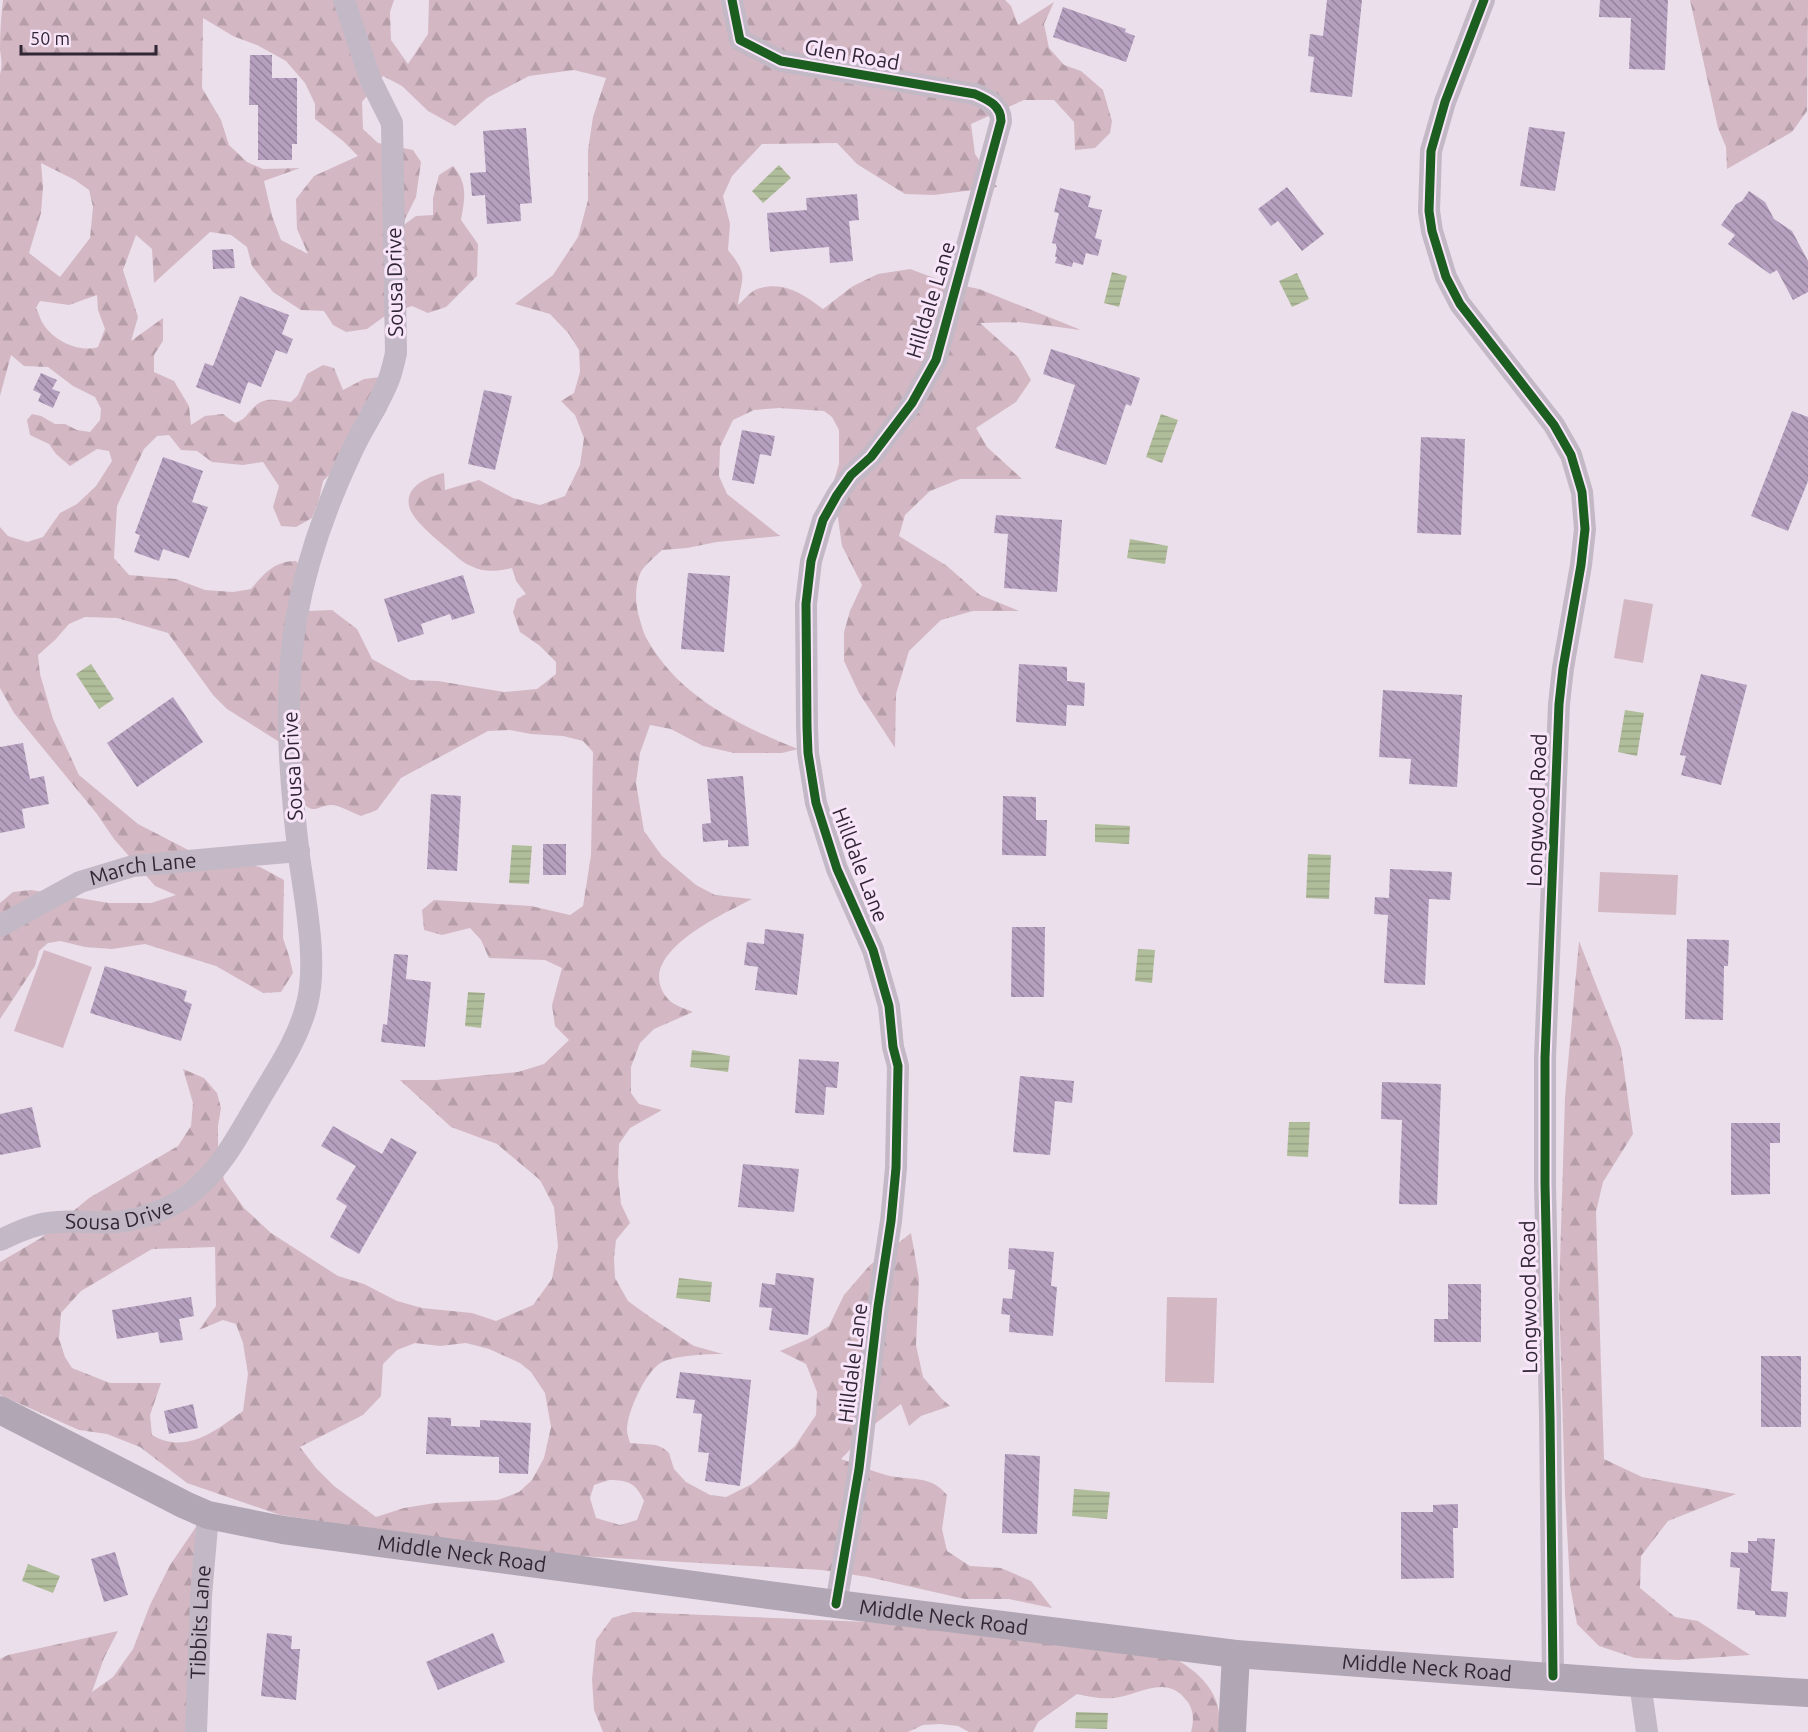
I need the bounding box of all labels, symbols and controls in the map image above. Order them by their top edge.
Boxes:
scale bar [21,18,156,56]
text: 50 m [30,28,70,48]
street label: Glen Road [803,34,902,74]
street label: Sousa Drive [381,227,407,337]
street label: Hilldale Lane [901,238,959,361]
street label: Sousa Drive [277,711,307,821]
street label: Longwood Road [1521,733,1551,887]
street label: Hilldale Lane [828,804,894,925]
street label: March Lane [86,847,197,890]
street label: Sousa Drive [65,1194,177,1234]
street label: Longwood Road [1515,1220,1541,1374]
street label: Hilldale Lane [833,1301,871,1424]
street label: Middle Neck Road [376,1530,548,1576]
street label: Tibbits Lane [185,1564,215,1680]
street label: Middle Neck Road [858,1594,1030,1639]
street label: Middle Neck Road [1341,1649,1513,1685]

